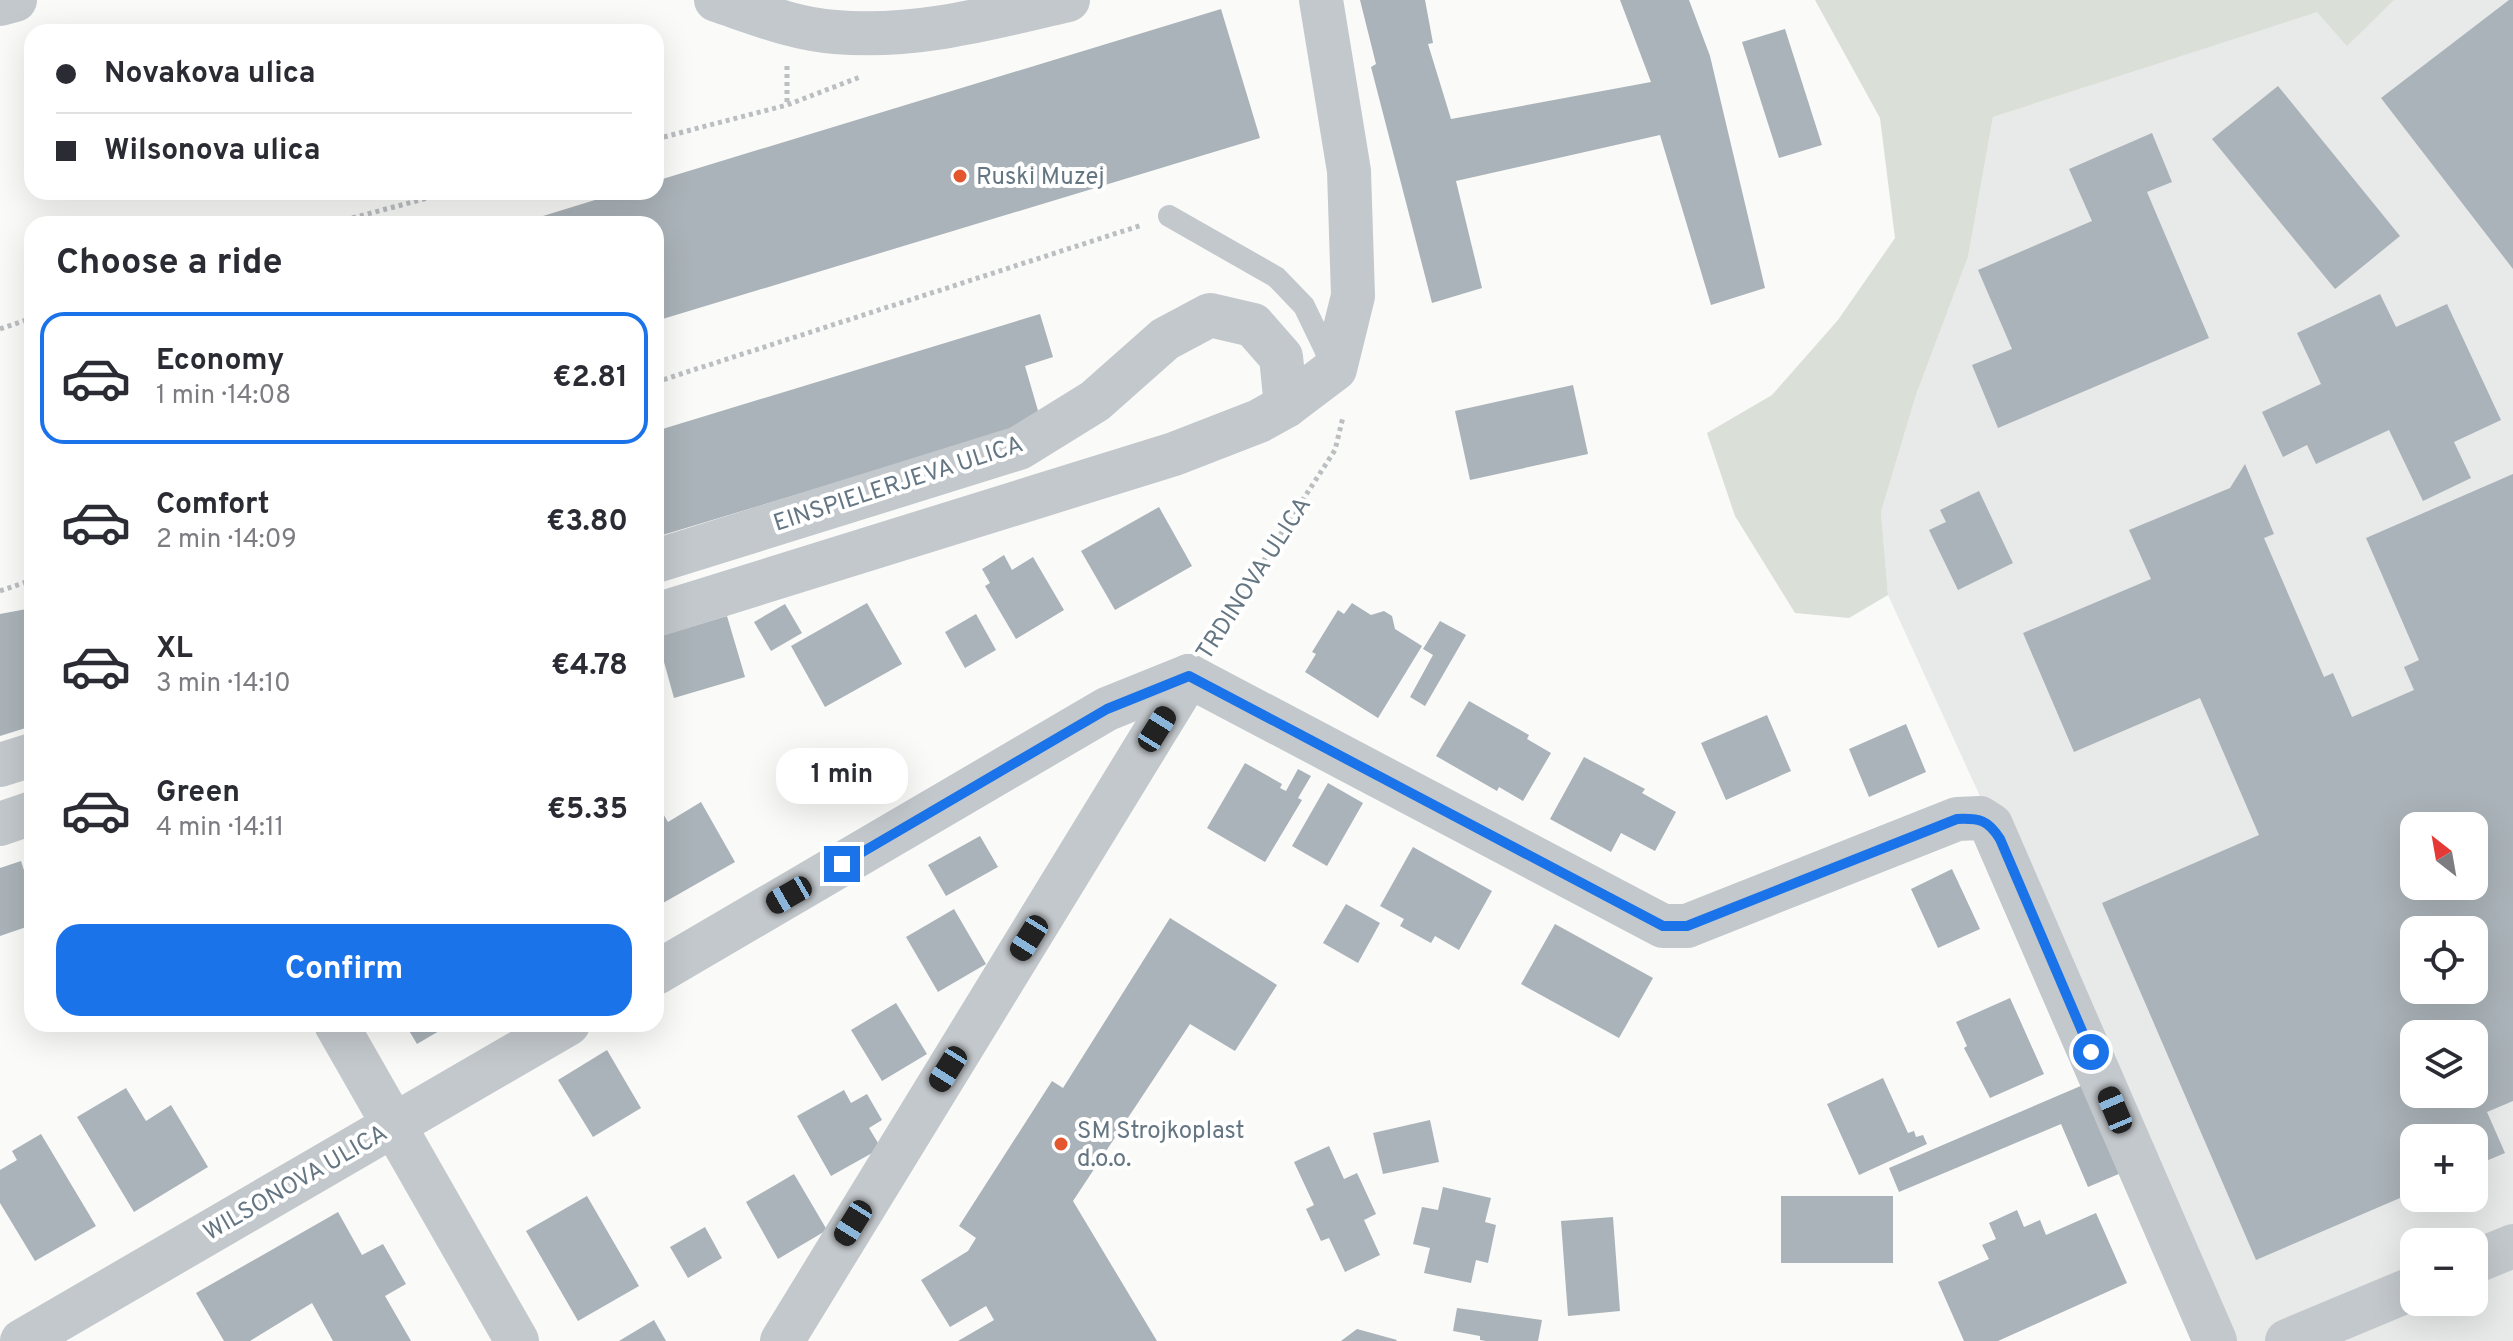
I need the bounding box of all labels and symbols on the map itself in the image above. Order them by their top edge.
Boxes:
place label: Ruski Muzej [976,163,1105,193]
marker: Ruski Muzej [951,167,969,185]
street label: EINSPIELERJEVA ULICA [770,430,1027,539]
street label: TRDINOVA ULICA [1191,492,1319,666]
car [1134,702,1180,756]
callout: 1 min [776,748,908,804]
north arrow [2400,812,2488,900]
route end [824,846,860,882]
car [762,873,816,917]
car [1006,911,1052,965]
route start [2073,1034,2109,1070]
car [925,1042,971,1096]
car [2095,1083,2135,1137]
place label: SM Strojkoplast d.o.o. [1077,1117,1245,1175]
street label: WILSONOVA ULICA [199,1119,393,1249]
marker: SM Strojkoplast d.o.o. [1052,1135,1070,1153]
car [830,1196,876,1250]

